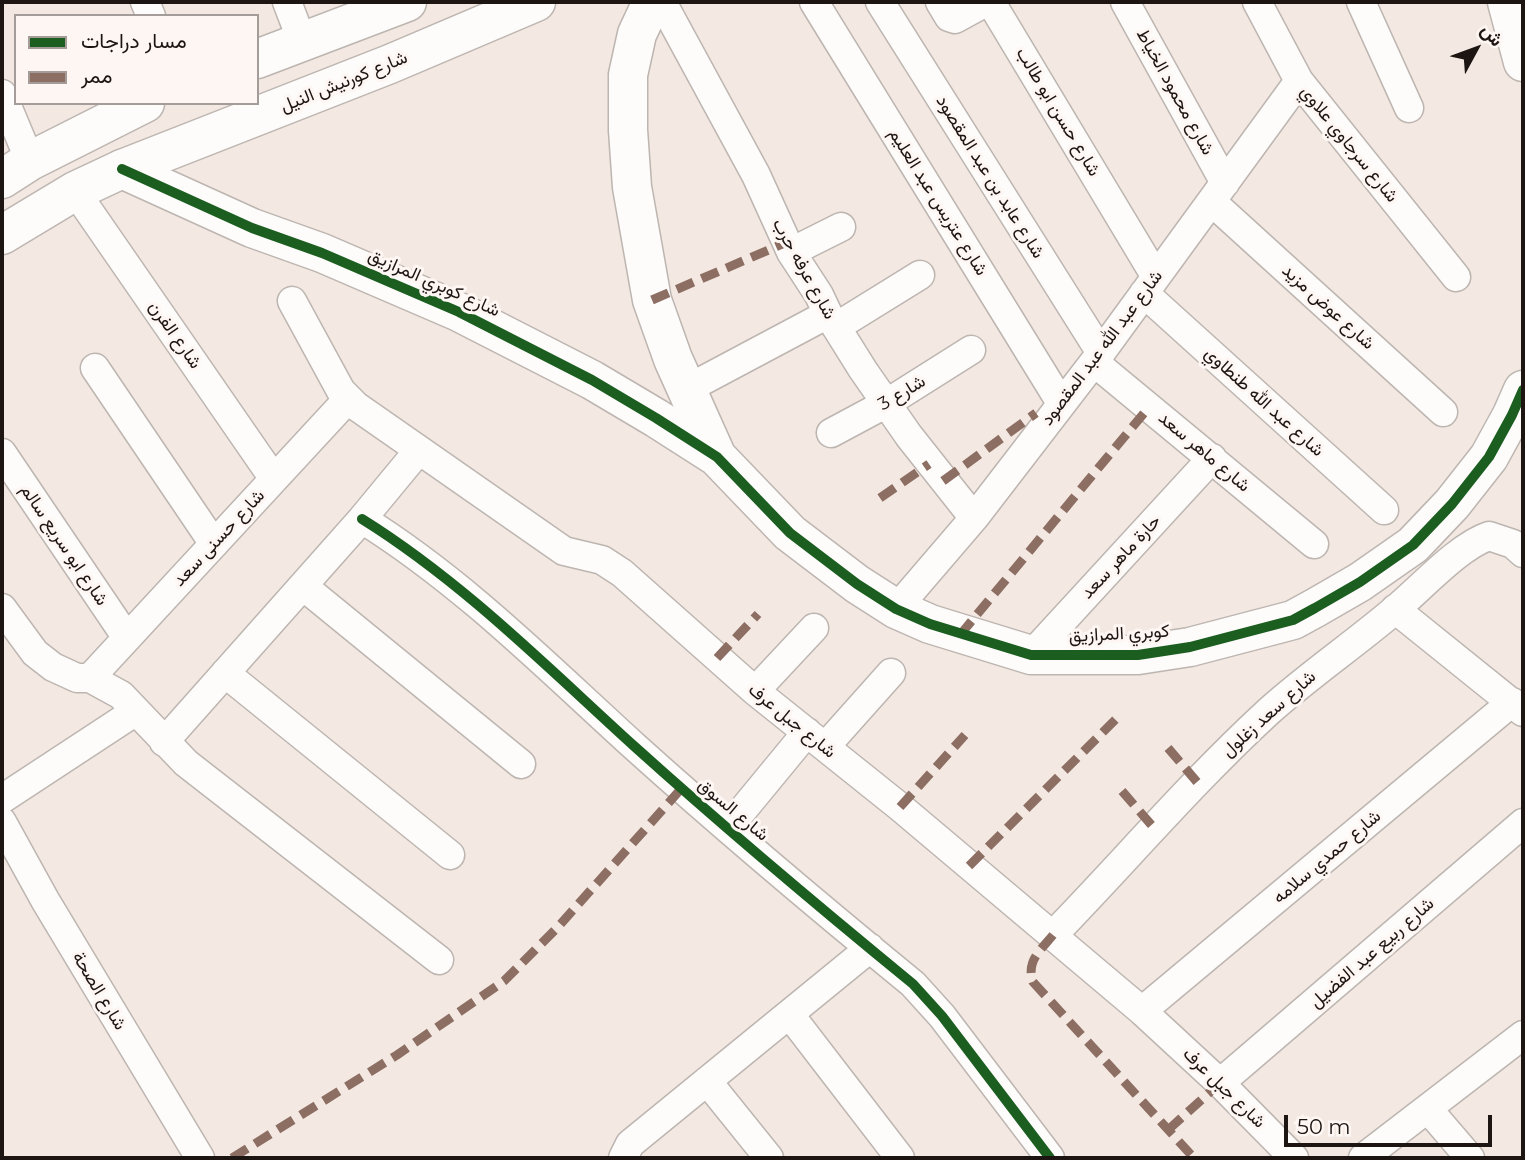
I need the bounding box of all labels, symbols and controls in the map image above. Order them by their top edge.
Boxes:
legend [14,14,259,105]
north arrow [1441,14,1511,84]
text: ش [1476,19,1508,51]
street label: شارع محمود الخياط [1131,25,1219,159]
text: مسار دراجات [81,28,187,53]
street label: شارع حسن ابو طالب [1011,44,1105,180]
street label: شارع كورنيش النيل [277,47,411,117]
text: ممر [81,63,112,88]
street label: شارع سرجاوي علاوي [1295,81,1403,207]
street label: شارع عابد بن عبد المقصود [931,91,1049,263]
street label: شارع عتريس عبد العليم [884,124,992,280]
street label: شارع عرفه حرب [767,215,841,323]
street label: شارع كوبري المرازيق [365,244,503,322]
street label: شارع عوض مزيد [1277,260,1379,354]
street label: شارع عبد الله عبد المقصود [1037,266,1167,430]
street label: شارع الفرن [144,297,206,373]
street label: شارع عبد الله طنطاوي [1200,343,1328,461]
street label: شارع 3 [875,371,929,415]
street label: شارع ماهر سعد [1154,407,1254,497]
street label: شارع ابو سريع سالم [15,480,113,610]
street label: شارع حسنى سعد [169,485,269,591]
street label: حارة ماهر سعد [1077,510,1165,604]
street label: كوبري المرازيق [1068,621,1170,647]
street label: شارع سعد زغلول [1218,666,1320,762]
street label: شارع جبل عرف [744,679,840,763]
street label: شارع السوق [693,774,773,846]
street label: شارع حمدي سلامه [1269,806,1385,908]
street label: شارع ربيع عبد الفضيل [1305,893,1439,1013]
street label: شارع الصحة [67,948,131,1034]
street label: شارع جبل عرف [1178,1043,1270,1133]
scale bar [1287,1100,1495,1144]
text: 50 m [1297,1114,1351,1139]

